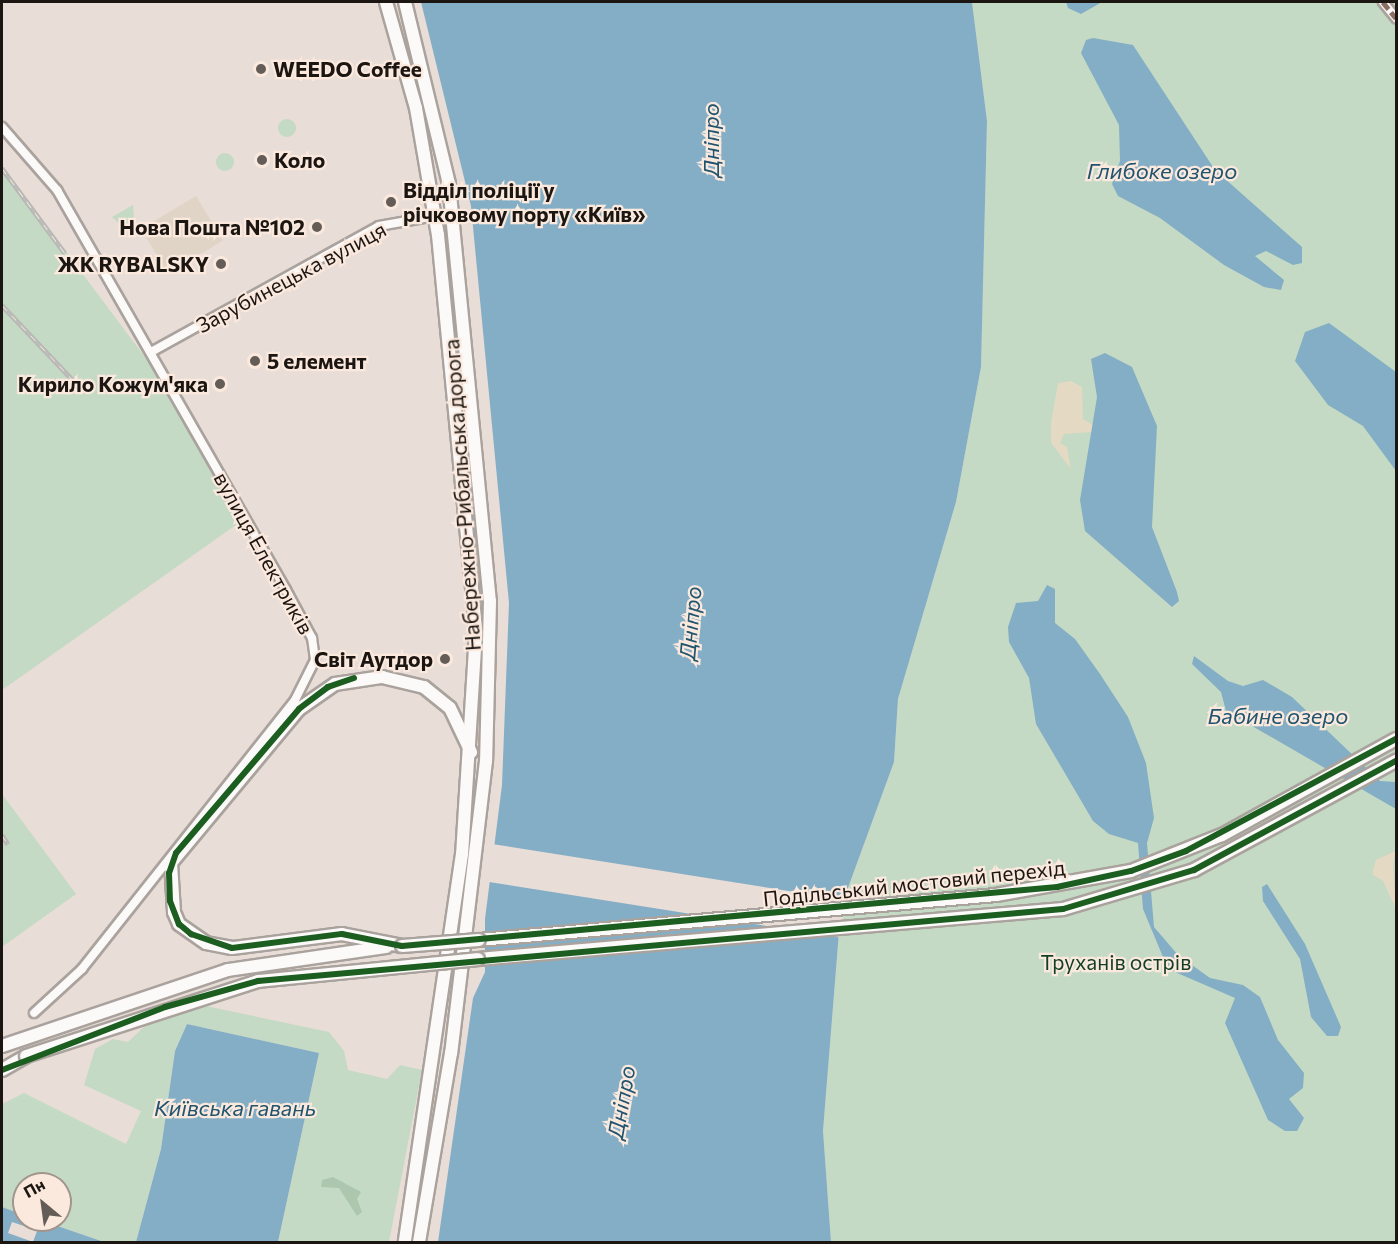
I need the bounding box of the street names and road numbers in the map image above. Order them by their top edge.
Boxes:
street label: Зарубинецька вулиця [192,216,390,338]
street label: Набережно-Рибальська дорога [439,338,485,652]
street label: вулиця Електриків [209,467,319,639]
street label: Подільський мостовий перехід [762,855,1066,911]

